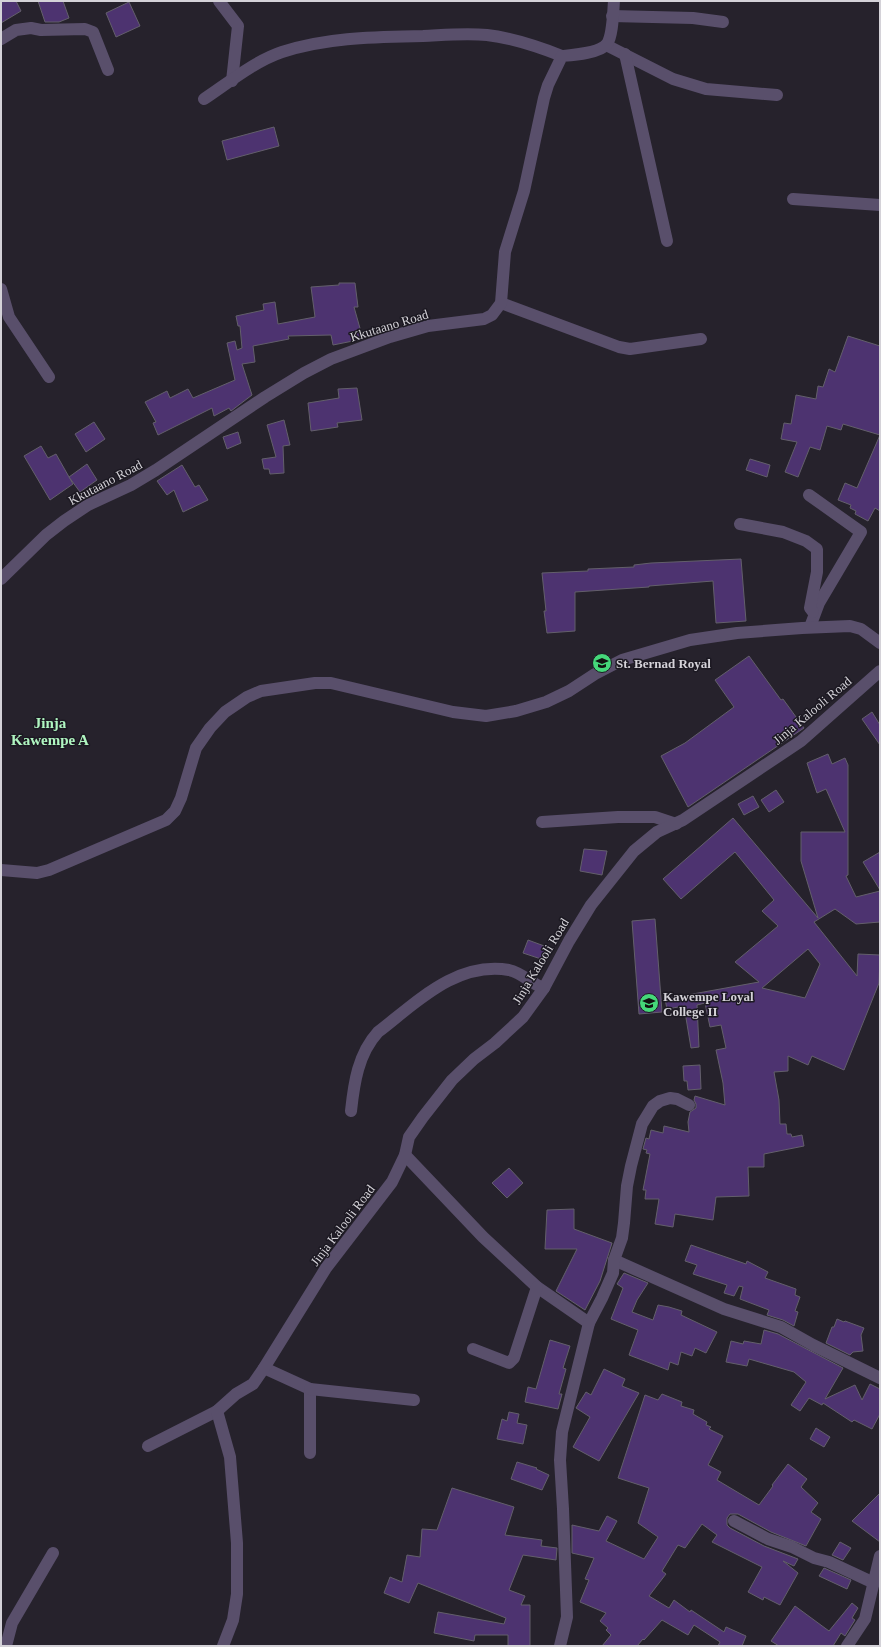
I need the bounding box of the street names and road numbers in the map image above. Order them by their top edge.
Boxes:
street label: Kkutaano Road [348,306,431,345]
street label: Kkutaano Road [66,457,145,508]
street label: Jinja Kalooli Road [770,673,855,747]
street label: Jinja Kalooli Road [509,915,572,1007]
street label: Jinja Kalooli Road [307,1181,378,1269]

